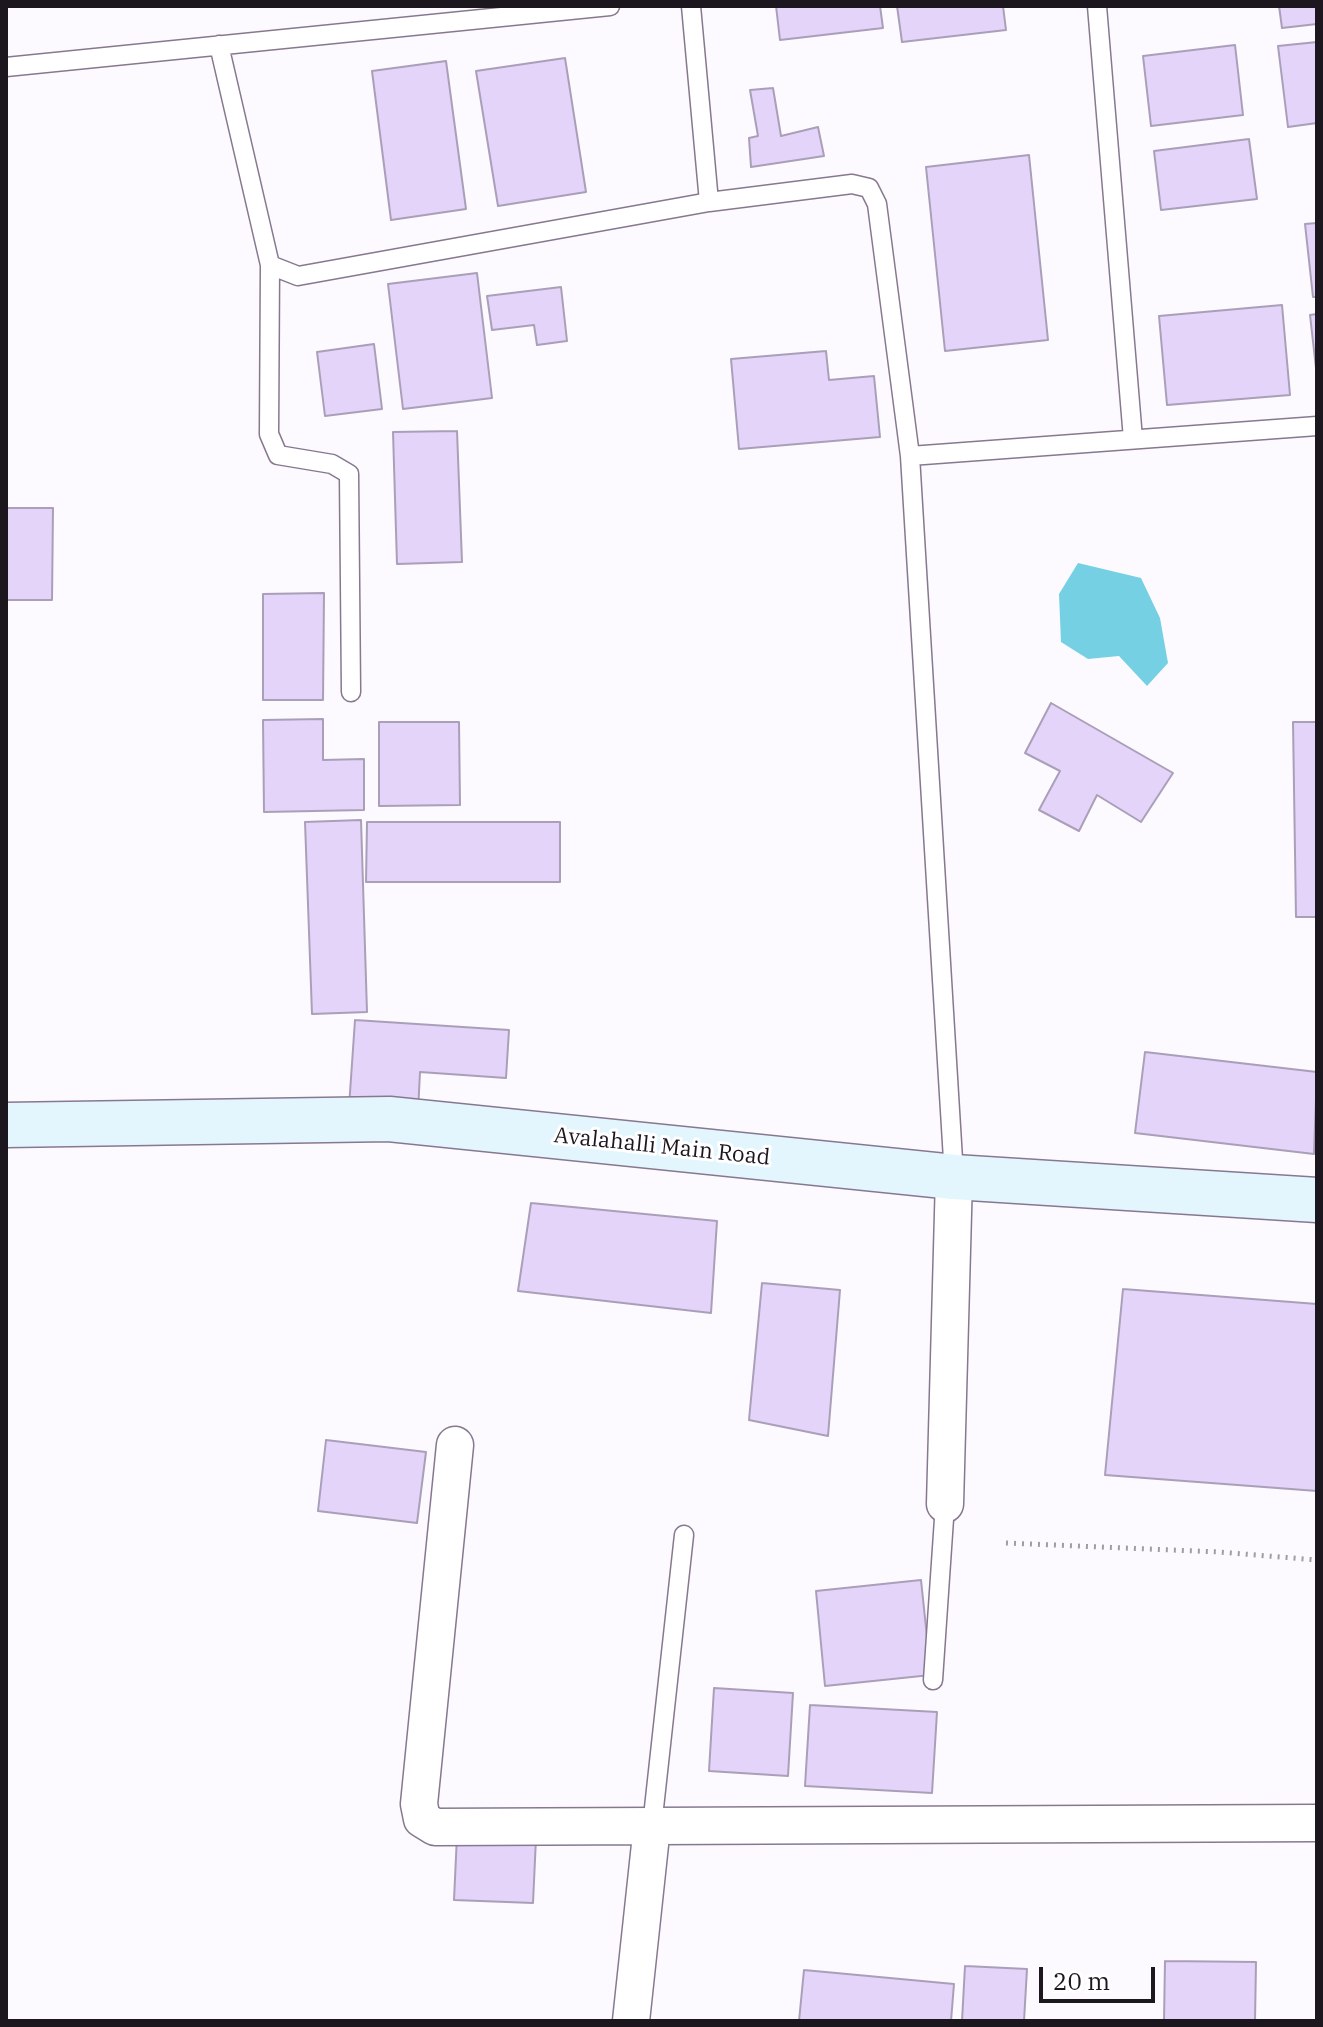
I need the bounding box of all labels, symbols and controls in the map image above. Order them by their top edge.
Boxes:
street label: Avalahalli Main Road [553,1123,771,1171]
scale bar [1043,1951,1159,2001]
text: 20 m [1053,1965,1110,1997]

